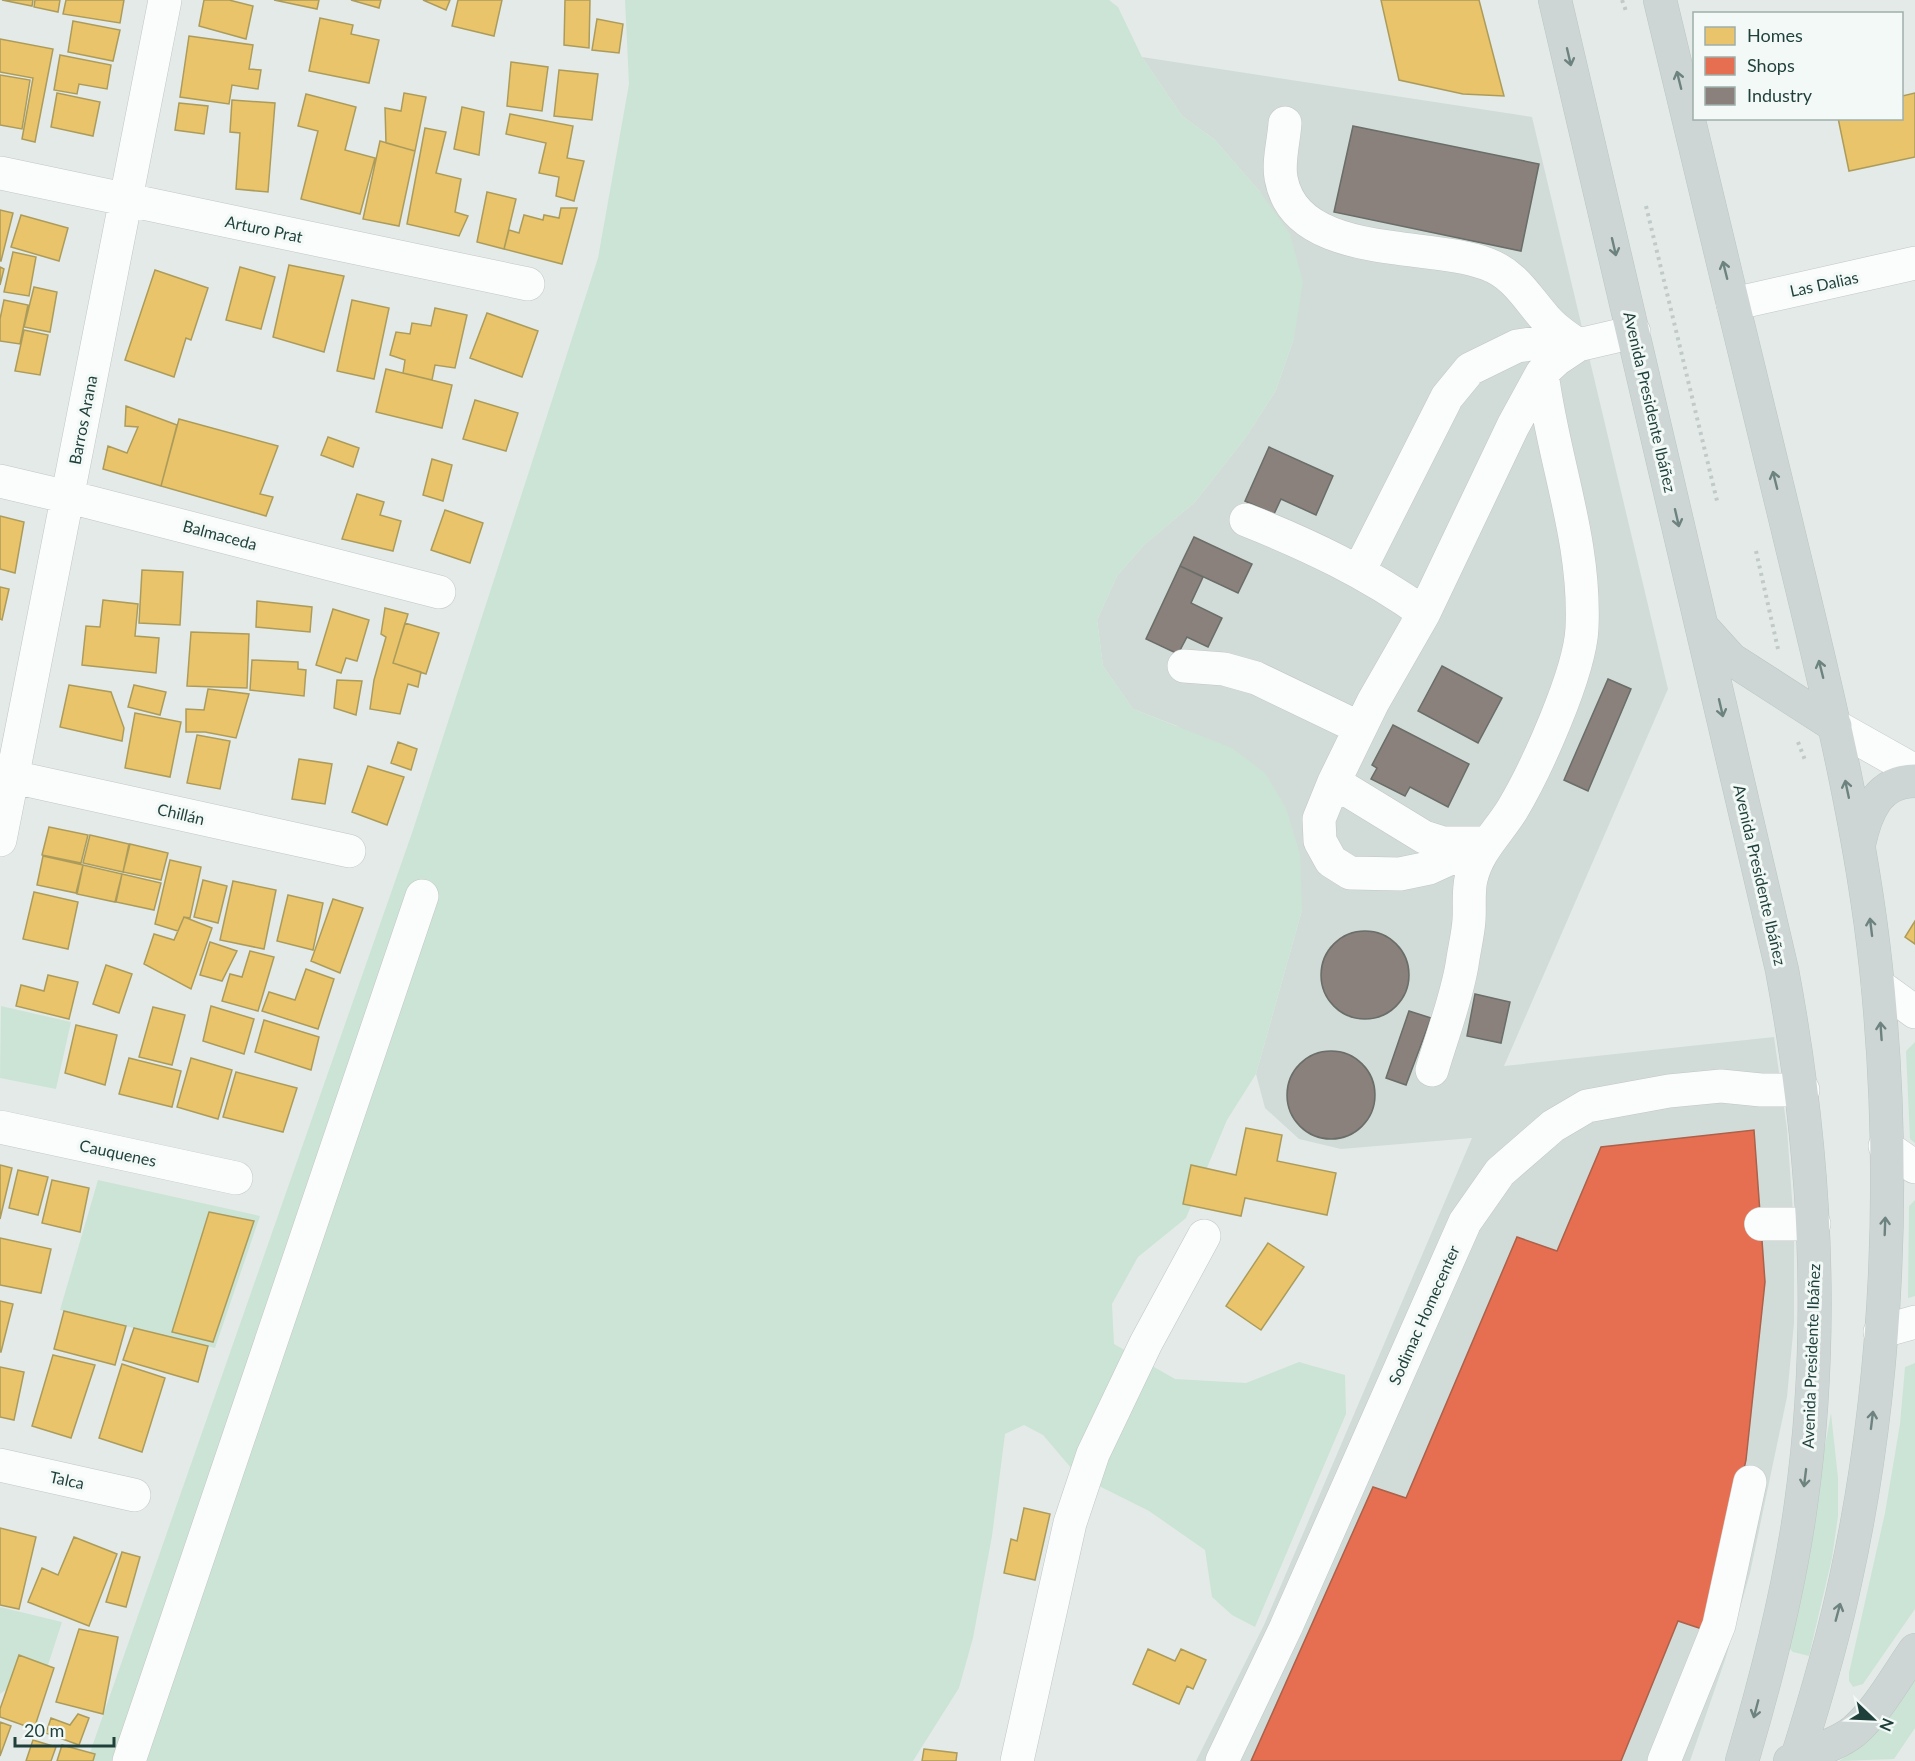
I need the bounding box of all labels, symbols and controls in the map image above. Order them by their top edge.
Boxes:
legend [1693,12,1903,120]
text: Homes [1747,24,1803,46]
one-way arrow [1564,47,1576,66]
text: Shops [1747,54,1795,76]
one-way arrow [1672,71,1684,90]
text: Industry [1747,84,1813,106]
street label: Arturo Prat [224,211,305,246]
one-way arrow [1609,236,1620,256]
one-way arrow [1718,261,1730,280]
street label: Las Dalias [1788,267,1860,300]
street label: Avenida Presidente Ibáñez [1620,310,1681,494]
street label: Barros Arana [65,374,100,466]
one-way arrow [1769,471,1781,490]
one-way arrow [1672,508,1683,528]
street label: Balmaceda [181,516,259,554]
one-way arrow [1815,660,1827,679]
one-way arrow [1716,699,1728,718]
one-way arrow [1841,779,1853,798]
street label: Avenida Presidente Ibáñez [1730,783,1791,967]
street label: Chillán [156,799,207,828]
one-way arrow [1865,918,1876,937]
one-way arrow [1875,1021,1886,1041]
street label: Cauquenes [78,1135,158,1170]
one-way arrow [1879,1216,1890,1236]
street label: Sodimac Homecenter [1384,1242,1463,1388]
street label: Avenida Presidente Ibáñez [1798,1263,1823,1449]
one-way arrow [1867,1411,1878,1430]
street label: Talca [48,1467,86,1492]
one-way arrow [1799,1467,1810,1487]
one-way arrow [1832,1603,1844,1622]
north arrow [1843,1689,1903,1749]
one-way arrow [1750,1699,1761,1718]
scale bar [15,1710,114,1748]
text: N [1876,1716,1898,1734]
text: 20 m [24,1719,64,1741]

